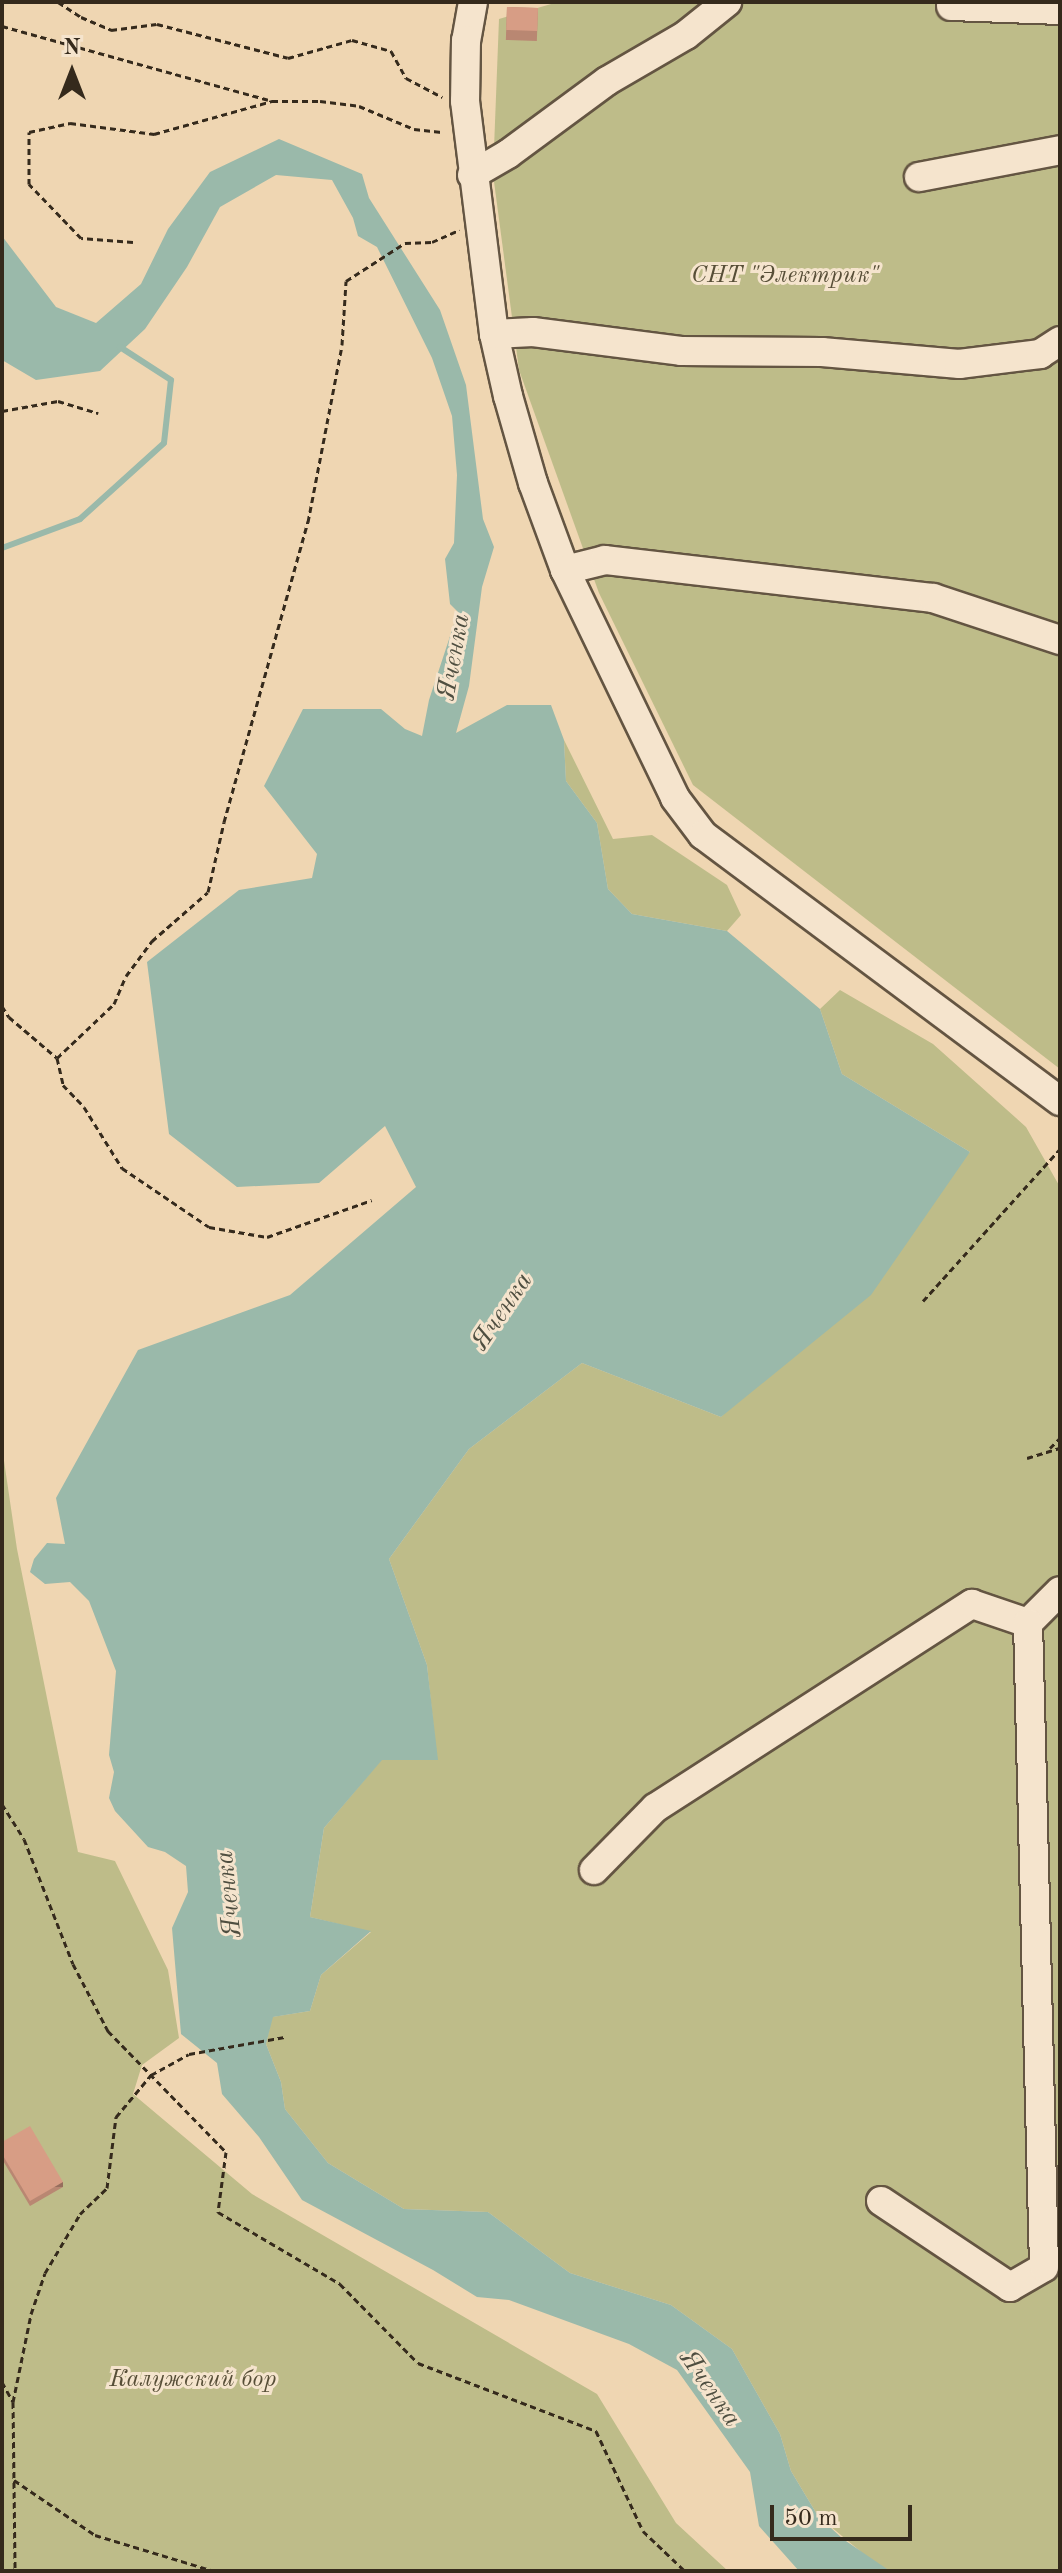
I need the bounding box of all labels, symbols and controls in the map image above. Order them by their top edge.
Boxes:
north arrow [32,32,112,112]
text: N [64,37,80,59]
park label: СНТ "Электрик" [691,263,879,291]
water label: Яченка [432,611,478,703]
water label: Яченка [466,1267,540,1357]
water label: Яченка [210,1849,250,1939]
water label: Яченка [671,2344,747,2434]
park label: Калужский бор [110,2367,276,2395]
scale bar [774,2489,916,2539]
text: 50 m [784,2507,838,2531]

